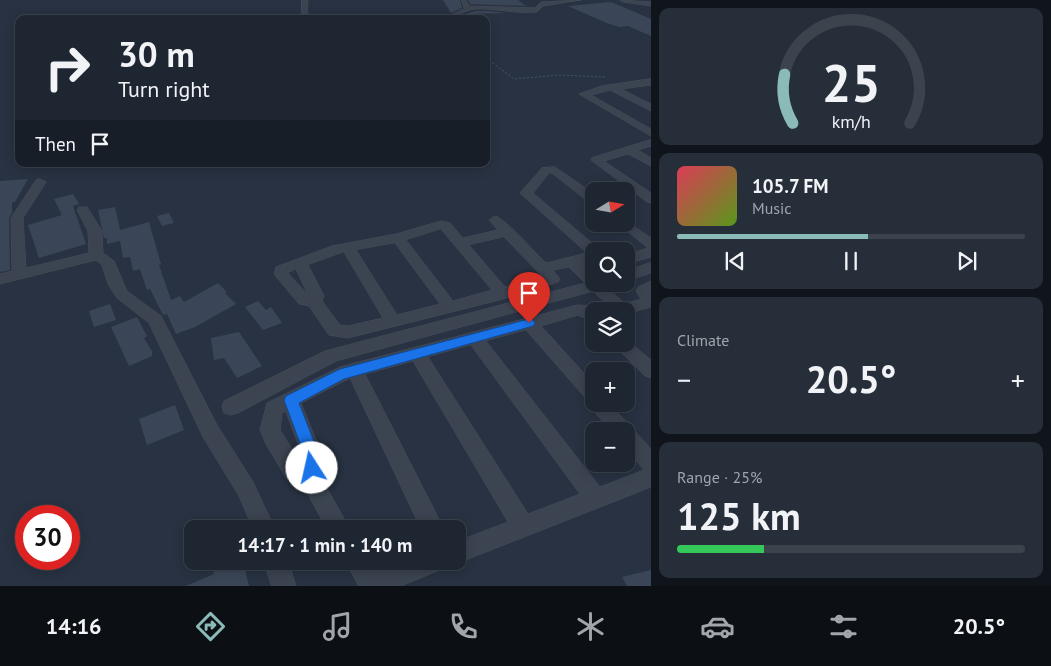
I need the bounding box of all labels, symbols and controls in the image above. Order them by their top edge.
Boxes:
text: 30 m [118,31,195,77]
icon: right [35,35,100,100]
text: 25 [822,49,880,116]
text: Turn right [118,75,210,103]
text: km/h [831,110,871,133]
icon: arrive [86,130,114,158]
text: Then [35,132,76,156]
text: 105.7 FM [752,174,828,198]
north arrow [585,182,635,232]
map controls [585,182,635,472]
text: Music [752,198,792,218]
button: search [585,242,635,292]
icon: previous [721,247,749,275]
icon: pause [837,247,865,275]
icon: next [953,247,981,275]
pin [508,272,550,323]
icon: arrive [515,279,543,307]
button: layers [585,302,635,352]
text: Climate [677,330,729,350]
text: 20.5° [806,354,896,403]
text: − [677,361,691,398]
text: + [1011,361,1025,398]
button: + [585,362,635,412]
button: − [585,422,635,472]
position arrow [285,441,337,493]
text: Range · 25% [677,467,762,487]
text: 125 km [677,491,801,540]
speed limit sign: 30 [15,505,80,570]
text: 14:17 · 1 min · 140 m [238,533,412,557]
icon: directions [193,609,228,644]
icon: music [320,609,355,644]
icon: phone [446,609,481,644]
icon: climate [573,609,608,644]
icon: car [700,609,735,644]
icon: filters [826,609,861,644]
text: 14:16 [46,612,102,640]
text: 20.5° [953,612,1005,640]

